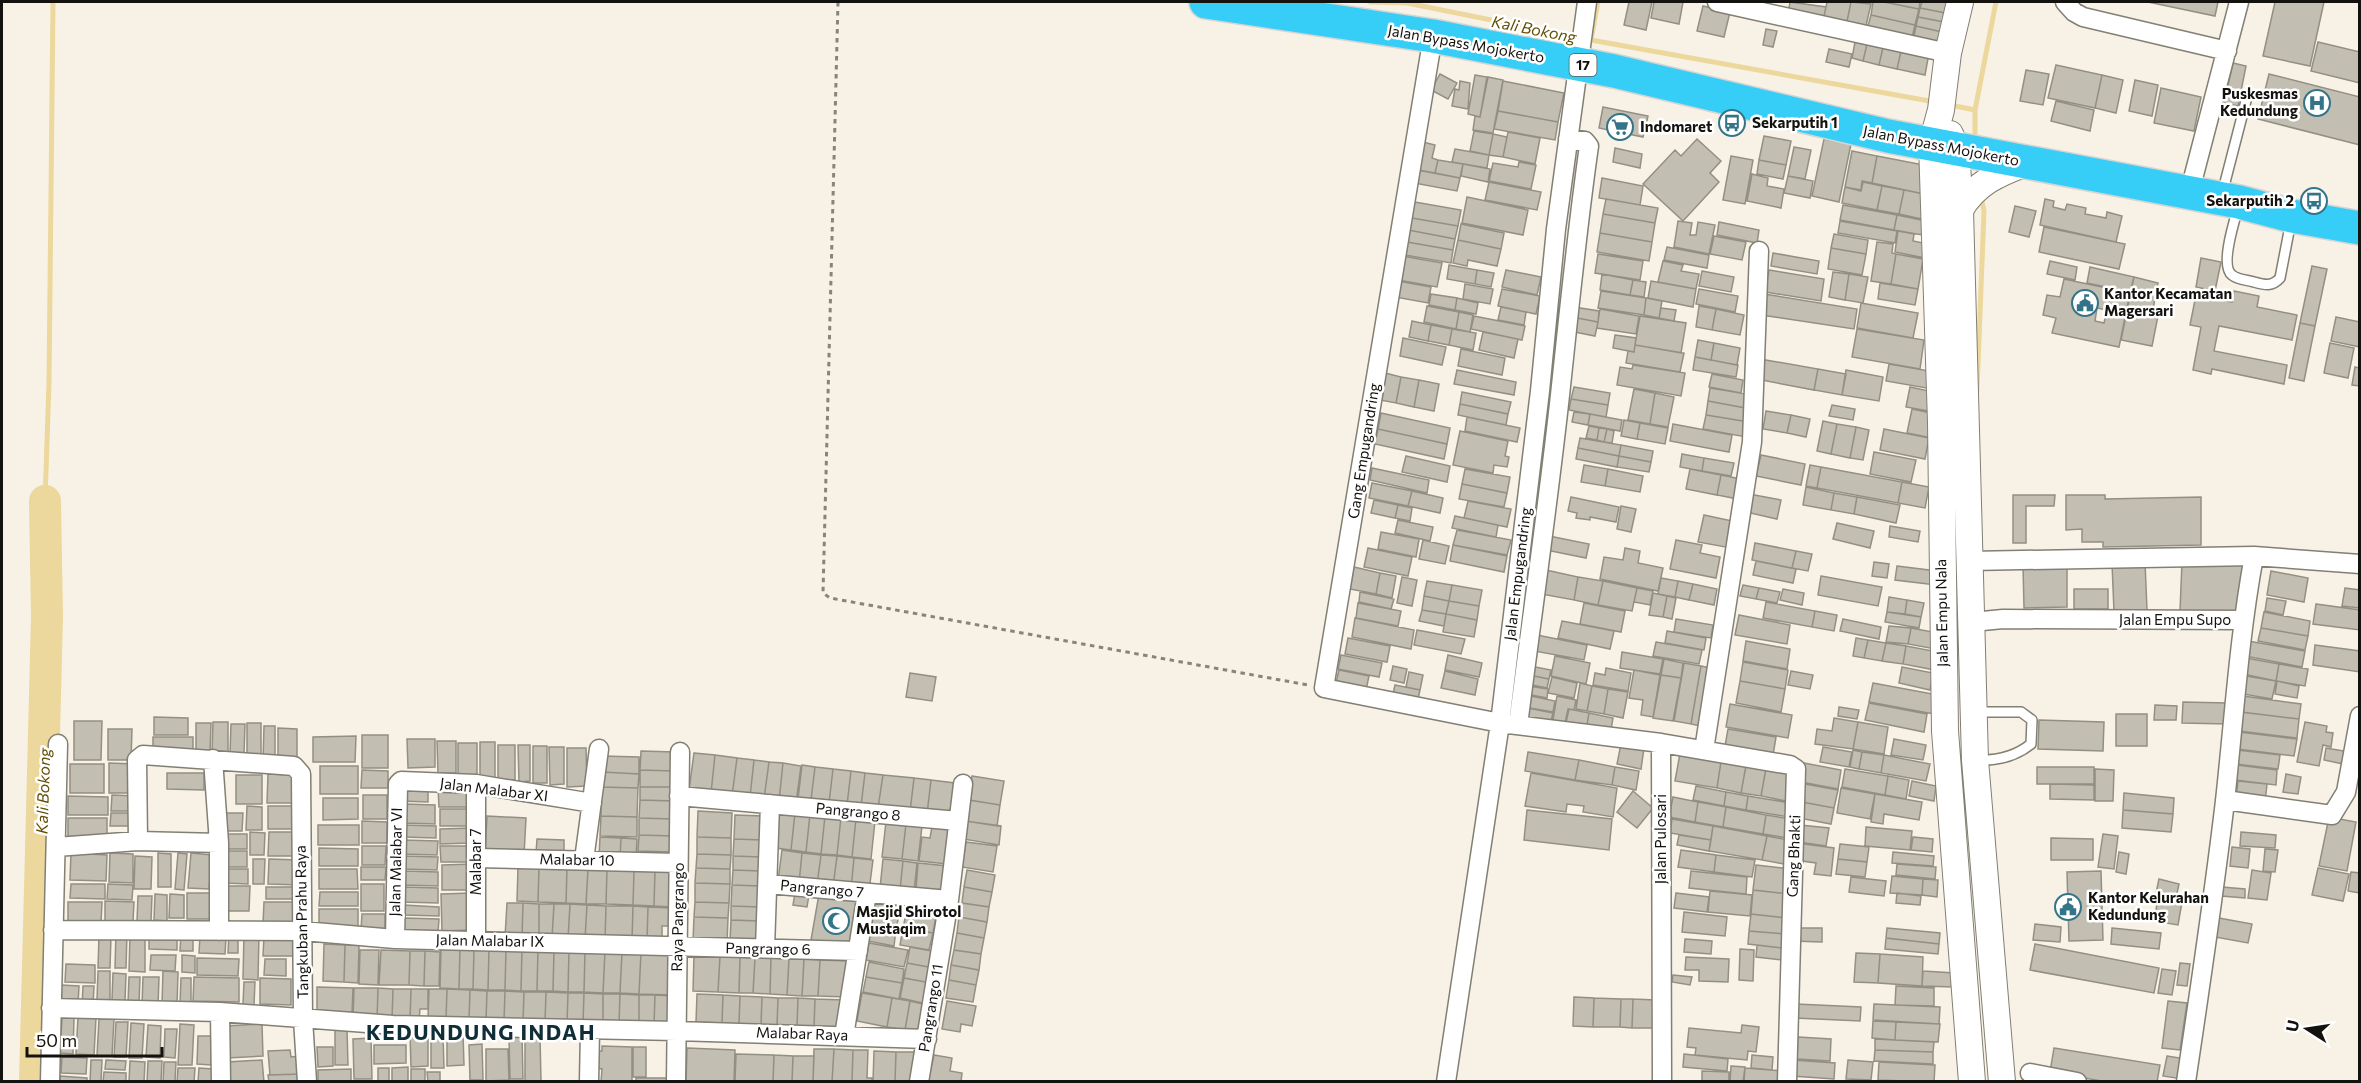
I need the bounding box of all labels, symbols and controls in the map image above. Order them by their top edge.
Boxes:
water label: Kali Bokong [1490,11,1579,46]
street label: Jalan Bypass Mojokerto [1386,20,1546,66]
road number: 17 [1570,54,1596,76]
place label: Puskesmas Kedundung [2220,84,2298,119]
hospital icon: Puskesmas Kedundung [2302,88,2332,118]
bus stop icon: Sekarputih 1 [1717,108,1747,138]
supermarket icon: Indomaret [1605,112,1635,142]
place label: Sekarputih 1 [1752,113,1838,131]
place label: Indomaret [1640,117,1712,135]
street label: Jalan Bypass Mojokerto [1862,121,2021,169]
bus stop icon: Sekarputih 2 [2299,186,2329,216]
place label: Sekarputih 2 [2206,191,2294,209]
place label: Kantor Kecamatan Magersari [2104,284,2232,319]
public building icon: Kantor Kecamatan Magersari [2070,288,2100,318]
street label: Gang Empugandring [1343,382,1383,520]
street label: Jalan Empugandring [1500,506,1534,642]
street label: Jalan Empu Nala [1931,559,1951,667]
street label: Jalan Empu Supo [2119,610,2231,628]
water label: Kali Bokong [32,746,54,834]
street label: Jalan Malabar XI [439,773,549,805]
street label: Jalan Pulosari [1651,794,1669,884]
street label: Pangrango 8 [815,798,901,824]
street label: Jalan Malabar VI [385,807,405,917]
street label: Gang Bhakti [1783,814,1803,898]
street label: Malabar 7 [466,828,484,896]
street label: Tangkuban Prahu Raya [291,845,311,999]
street label: Malabar 10 [539,849,615,869]
street label: Raya Pangrango [667,862,687,972]
street label: Pangrango 7 [779,875,865,901]
place label: Kantor Kelurahan Kedundung [2088,888,2209,923]
public building icon: Kantor Kelurahan Kedundung [2053,892,2083,922]
place label: Masjid Shirotol Mustaqim [856,902,961,937]
mosque icon: Masjid Shirotol Mustaqim [821,906,851,936]
street label: Jalan Malabar IX [435,930,545,950]
street label: Pangrango 6 [725,938,811,958]
street label: Pangrango 11 [914,963,946,1053]
north arrow [2277,999,2337,1059]
text: U [2281,1018,2302,1033]
district label: KEDUNDUNG INDAH [366,1019,596,1044]
scale bar [27,1020,162,1058]
street label: Malabar Raya [756,1022,849,1044]
text: 50 m [36,1029,77,1051]

